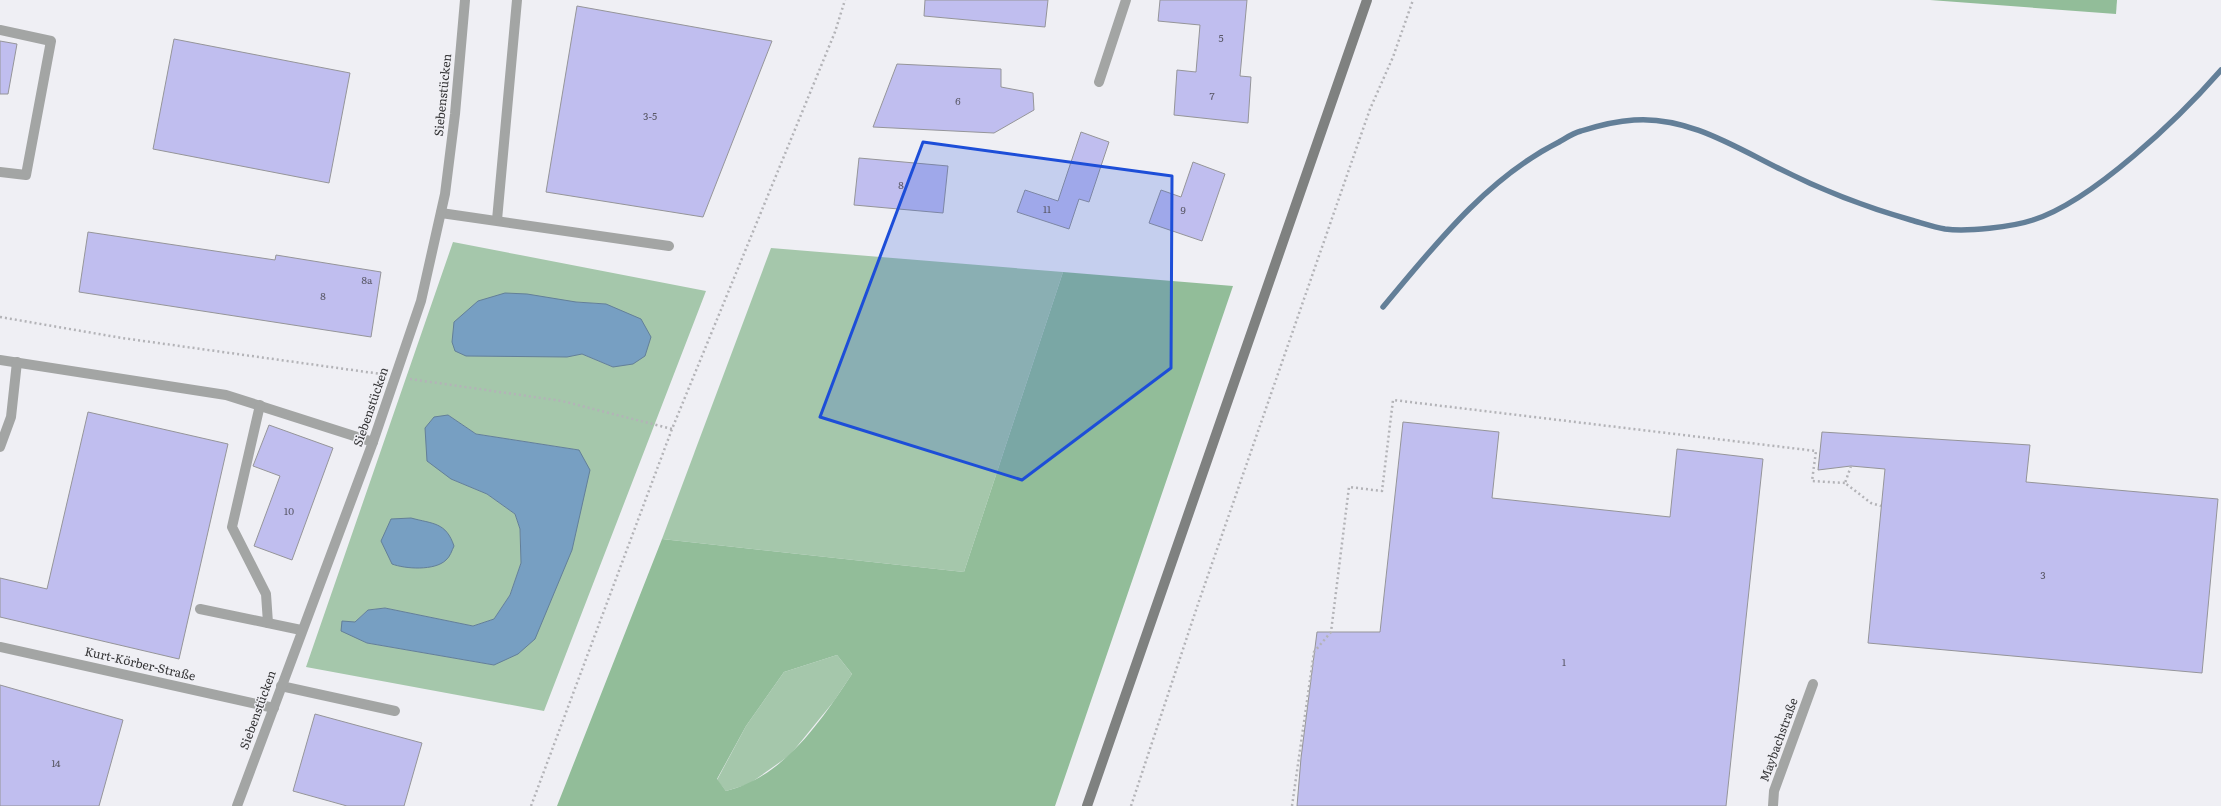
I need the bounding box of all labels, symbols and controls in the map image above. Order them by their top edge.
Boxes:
house number: 5 [1218,30,1224,45]
street label: Siebenstücken [429,53,455,137]
house number: 7 [1209,88,1215,103]
house number: 6 [955,93,961,108]
house number: 3-5 [643,108,657,123]
house number: 8 [898,177,904,192]
house number: 11 [1043,201,1051,216]
house number: 9 [1180,202,1186,217]
house number: 8a [362,272,373,287]
house number: 8 [320,288,326,303]
street label: Siebenstücken [348,364,392,449]
house number: 10 [284,503,294,518]
house number: 3 [2040,567,2046,582]
street label: Kurt-Körber-Straße [83,642,197,685]
house number: 1 [1562,654,1566,669]
street label: Siebenstücken [234,668,280,752]
street label: Maybachstraße [1755,695,1802,784]
house number: 14 [51,755,61,770]

